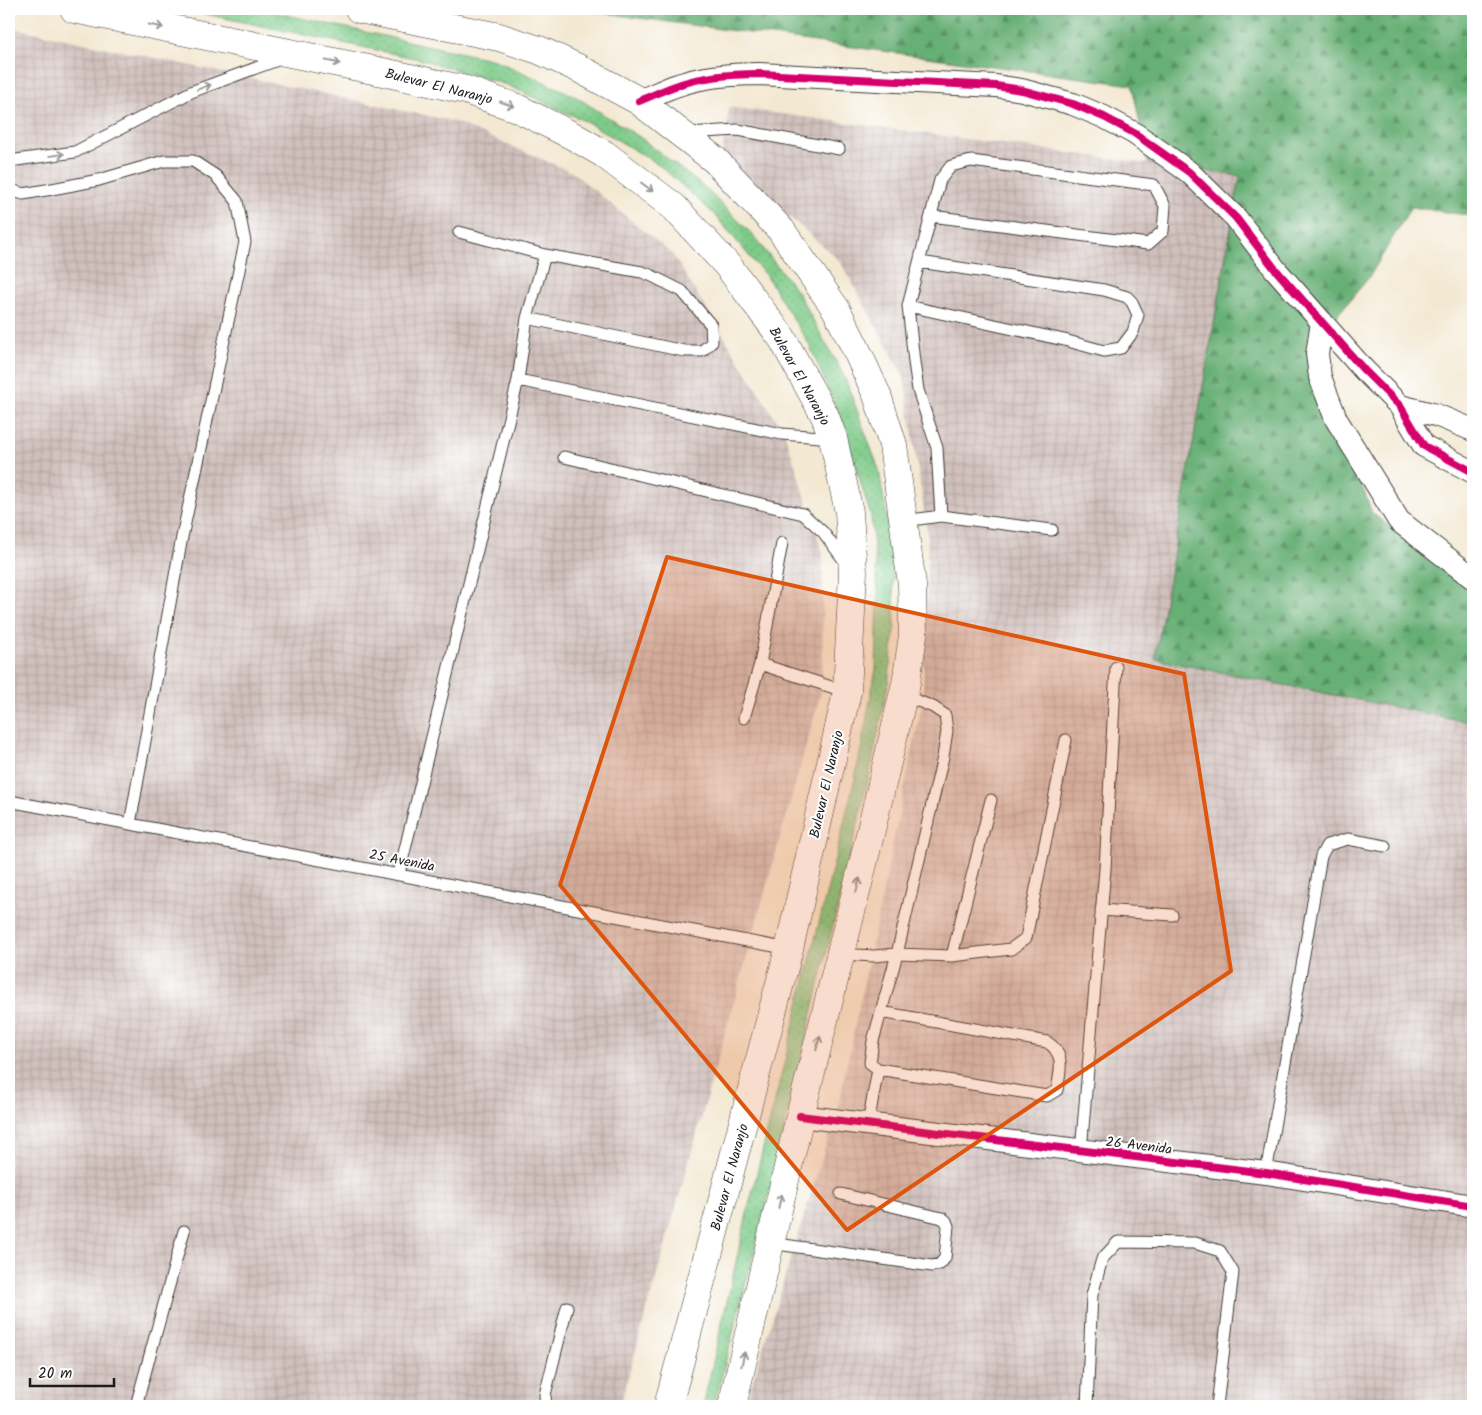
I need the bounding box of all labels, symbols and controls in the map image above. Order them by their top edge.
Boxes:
one-way arrow [148,21,164,31]
one-way arrow [324,57,340,67]
street label: Bulevar El Naranjo [383,63,495,111]
one-way arrow [196,82,211,91]
one-way arrow [499,100,515,110]
one-way arrow [49,149,65,159]
one-way arrow [640,181,653,192]
street label: Bulevar El Naranjo [763,323,835,430]
street label: Bulevar El Naranjo [804,728,850,840]
street label: 25 Avenida [367,844,436,878]
one-way arrow [853,877,863,893]
one-way arrow [814,1035,823,1051]
street label: Bulevar El Naranjo [705,1121,755,1233]
street label: 26 Avenida [1104,1131,1173,1161]
one-way arrow [776,1193,785,1209]
one-way arrow [739,1351,748,1367]
scale bar [30,1355,114,1387]
text: 20 m [38,1362,72,1386]

